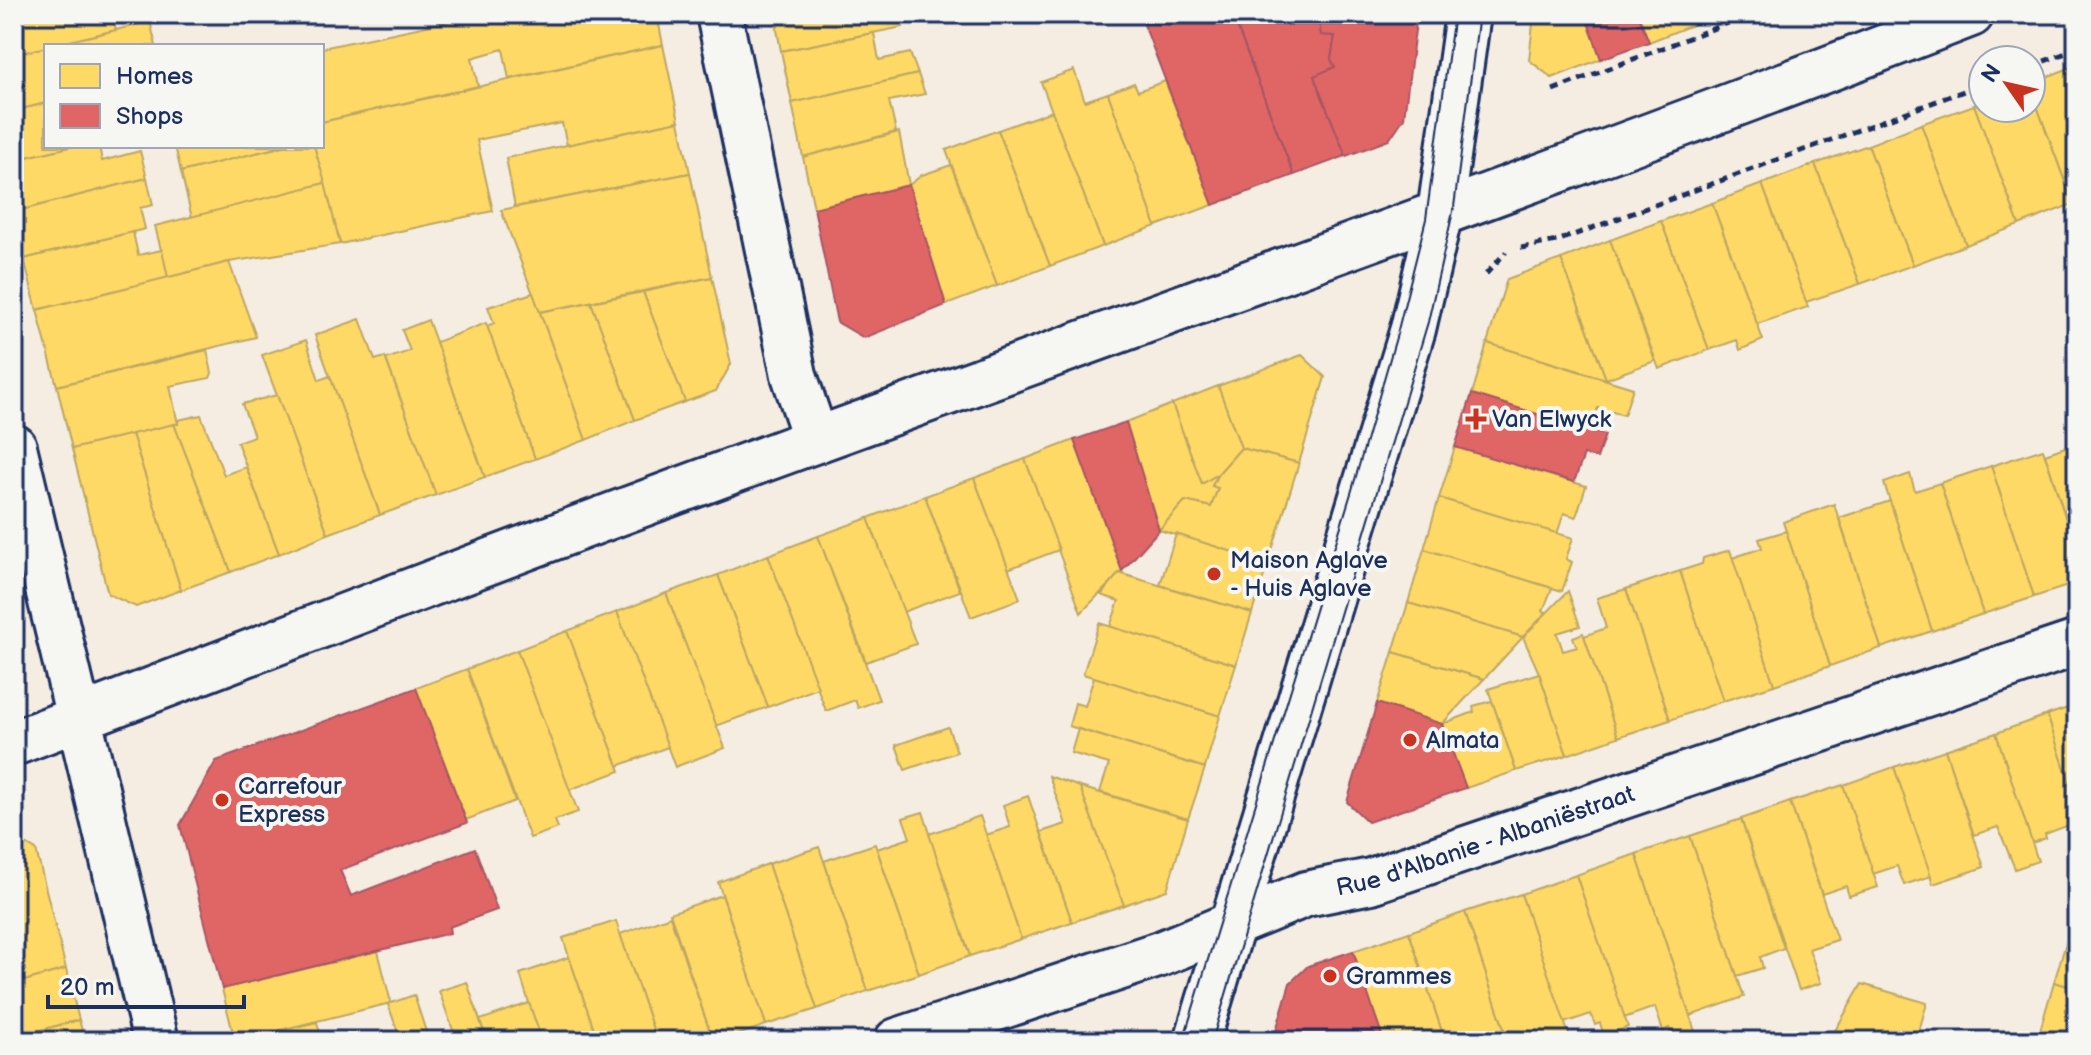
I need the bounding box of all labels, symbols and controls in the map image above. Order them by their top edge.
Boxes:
legend [44,44,324,148]
north arrow [1967,44,2047,124]
text: N [1976,59,2007,88]
text: Homes [116,62,193,91]
text: Shops [116,102,183,131]
place label: Van Elwyck [1492,405,1612,434]
marker: Van Elwyck [1467,410,1485,428]
place label: Maison Aglave - Huis Aglave [1230,546,1388,603]
marker: Maison Aglave - Huis Aglave [1205,565,1223,583]
place label: Almata [1426,726,1500,755]
marker: Almata [1401,731,1419,749]
place label: Carrefour Express [238,772,342,829]
street label: Rue d'Albanie - Albaniëstraat [1334,779,1639,902]
marker: Carrefour Express [213,791,231,809]
scale bar [48,959,244,1009]
place label: Grammes [1346,962,1452,991]
marker: Grammes [1321,967,1339,985]
text: 20 m [60,973,115,1002]

